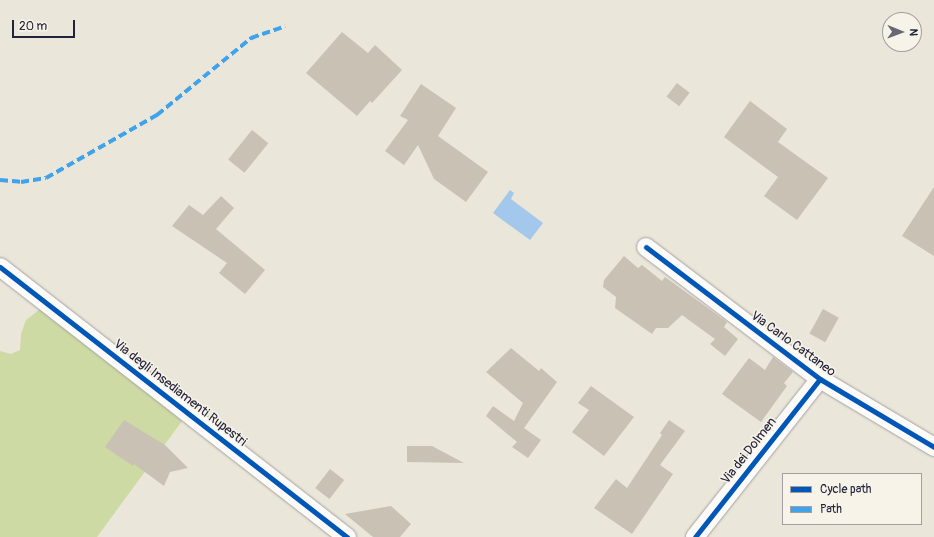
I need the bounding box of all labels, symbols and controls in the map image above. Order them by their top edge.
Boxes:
scale bar [14,12,77,38]
north arrow [882,12,922,52]
text: 20 m [19,19,47,34]
text: N [907,28,920,36]
street label: Via Carlo Cattaneo [748,308,838,380]
street label: Via degli Insediamenti Rupestri [110,336,250,450]
street label: Via dei Dolmen [718,415,780,487]
legend [782,473,922,525]
text: Cycle path [820,482,871,497]
text: Path [820,502,842,517]

